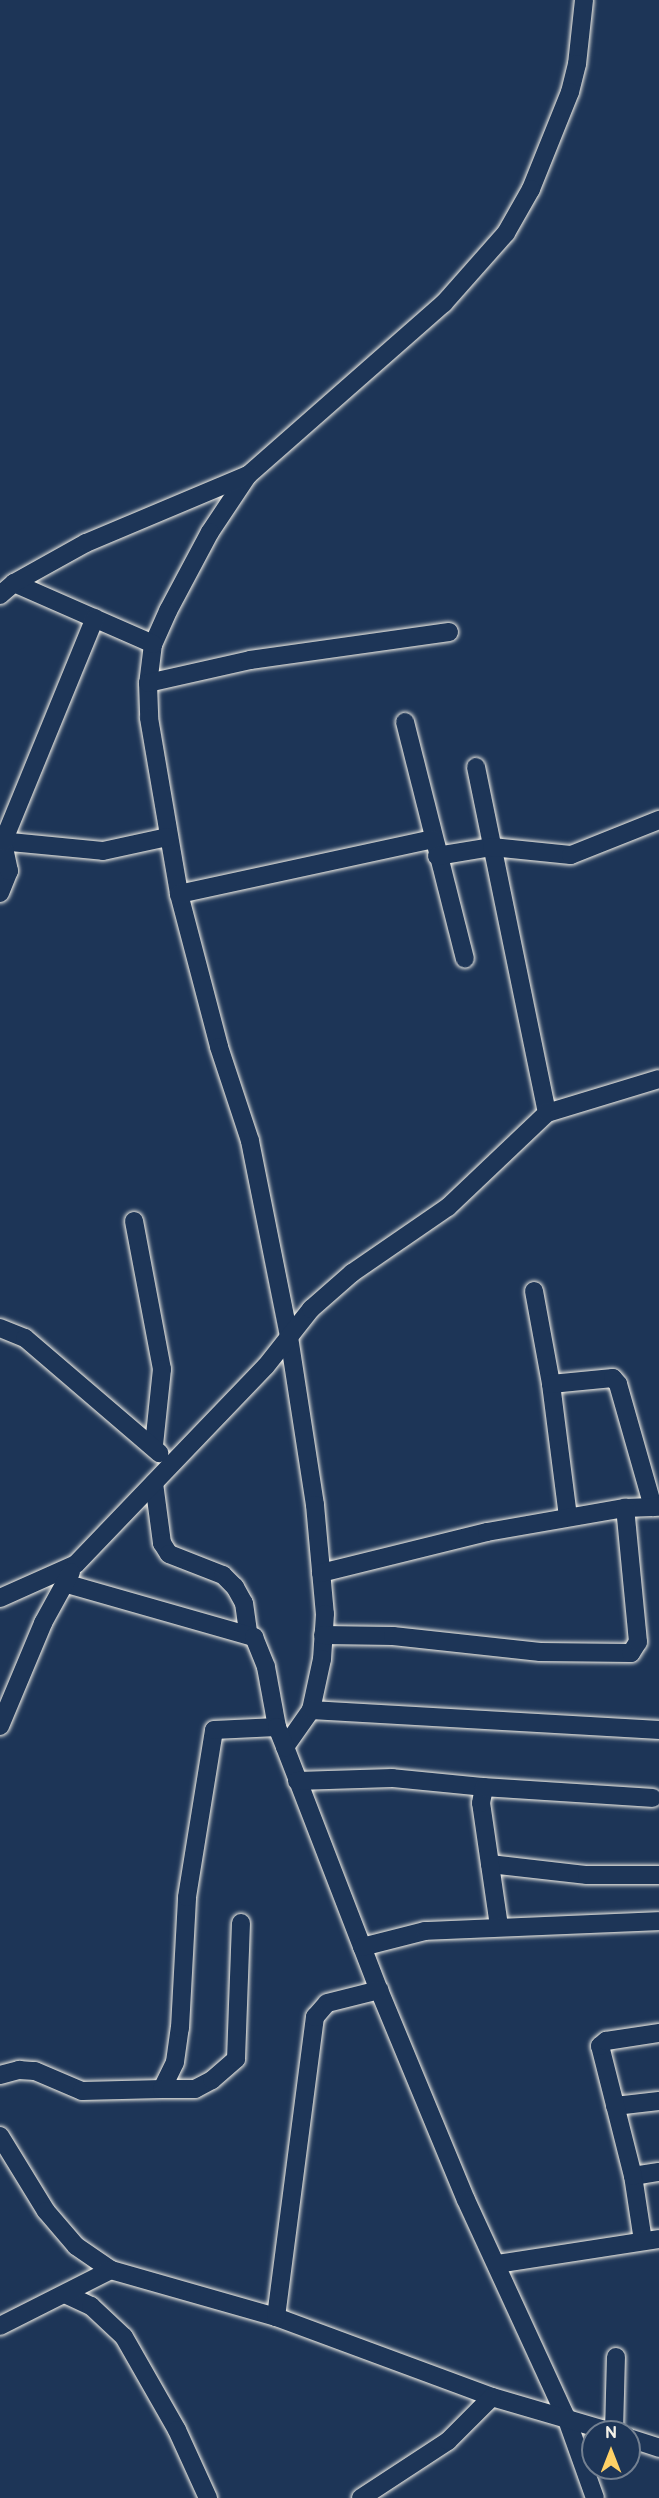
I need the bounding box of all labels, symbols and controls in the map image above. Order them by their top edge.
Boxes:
north arrow [581,2420,641,2480]
text: N [605,2424,617,2443]

